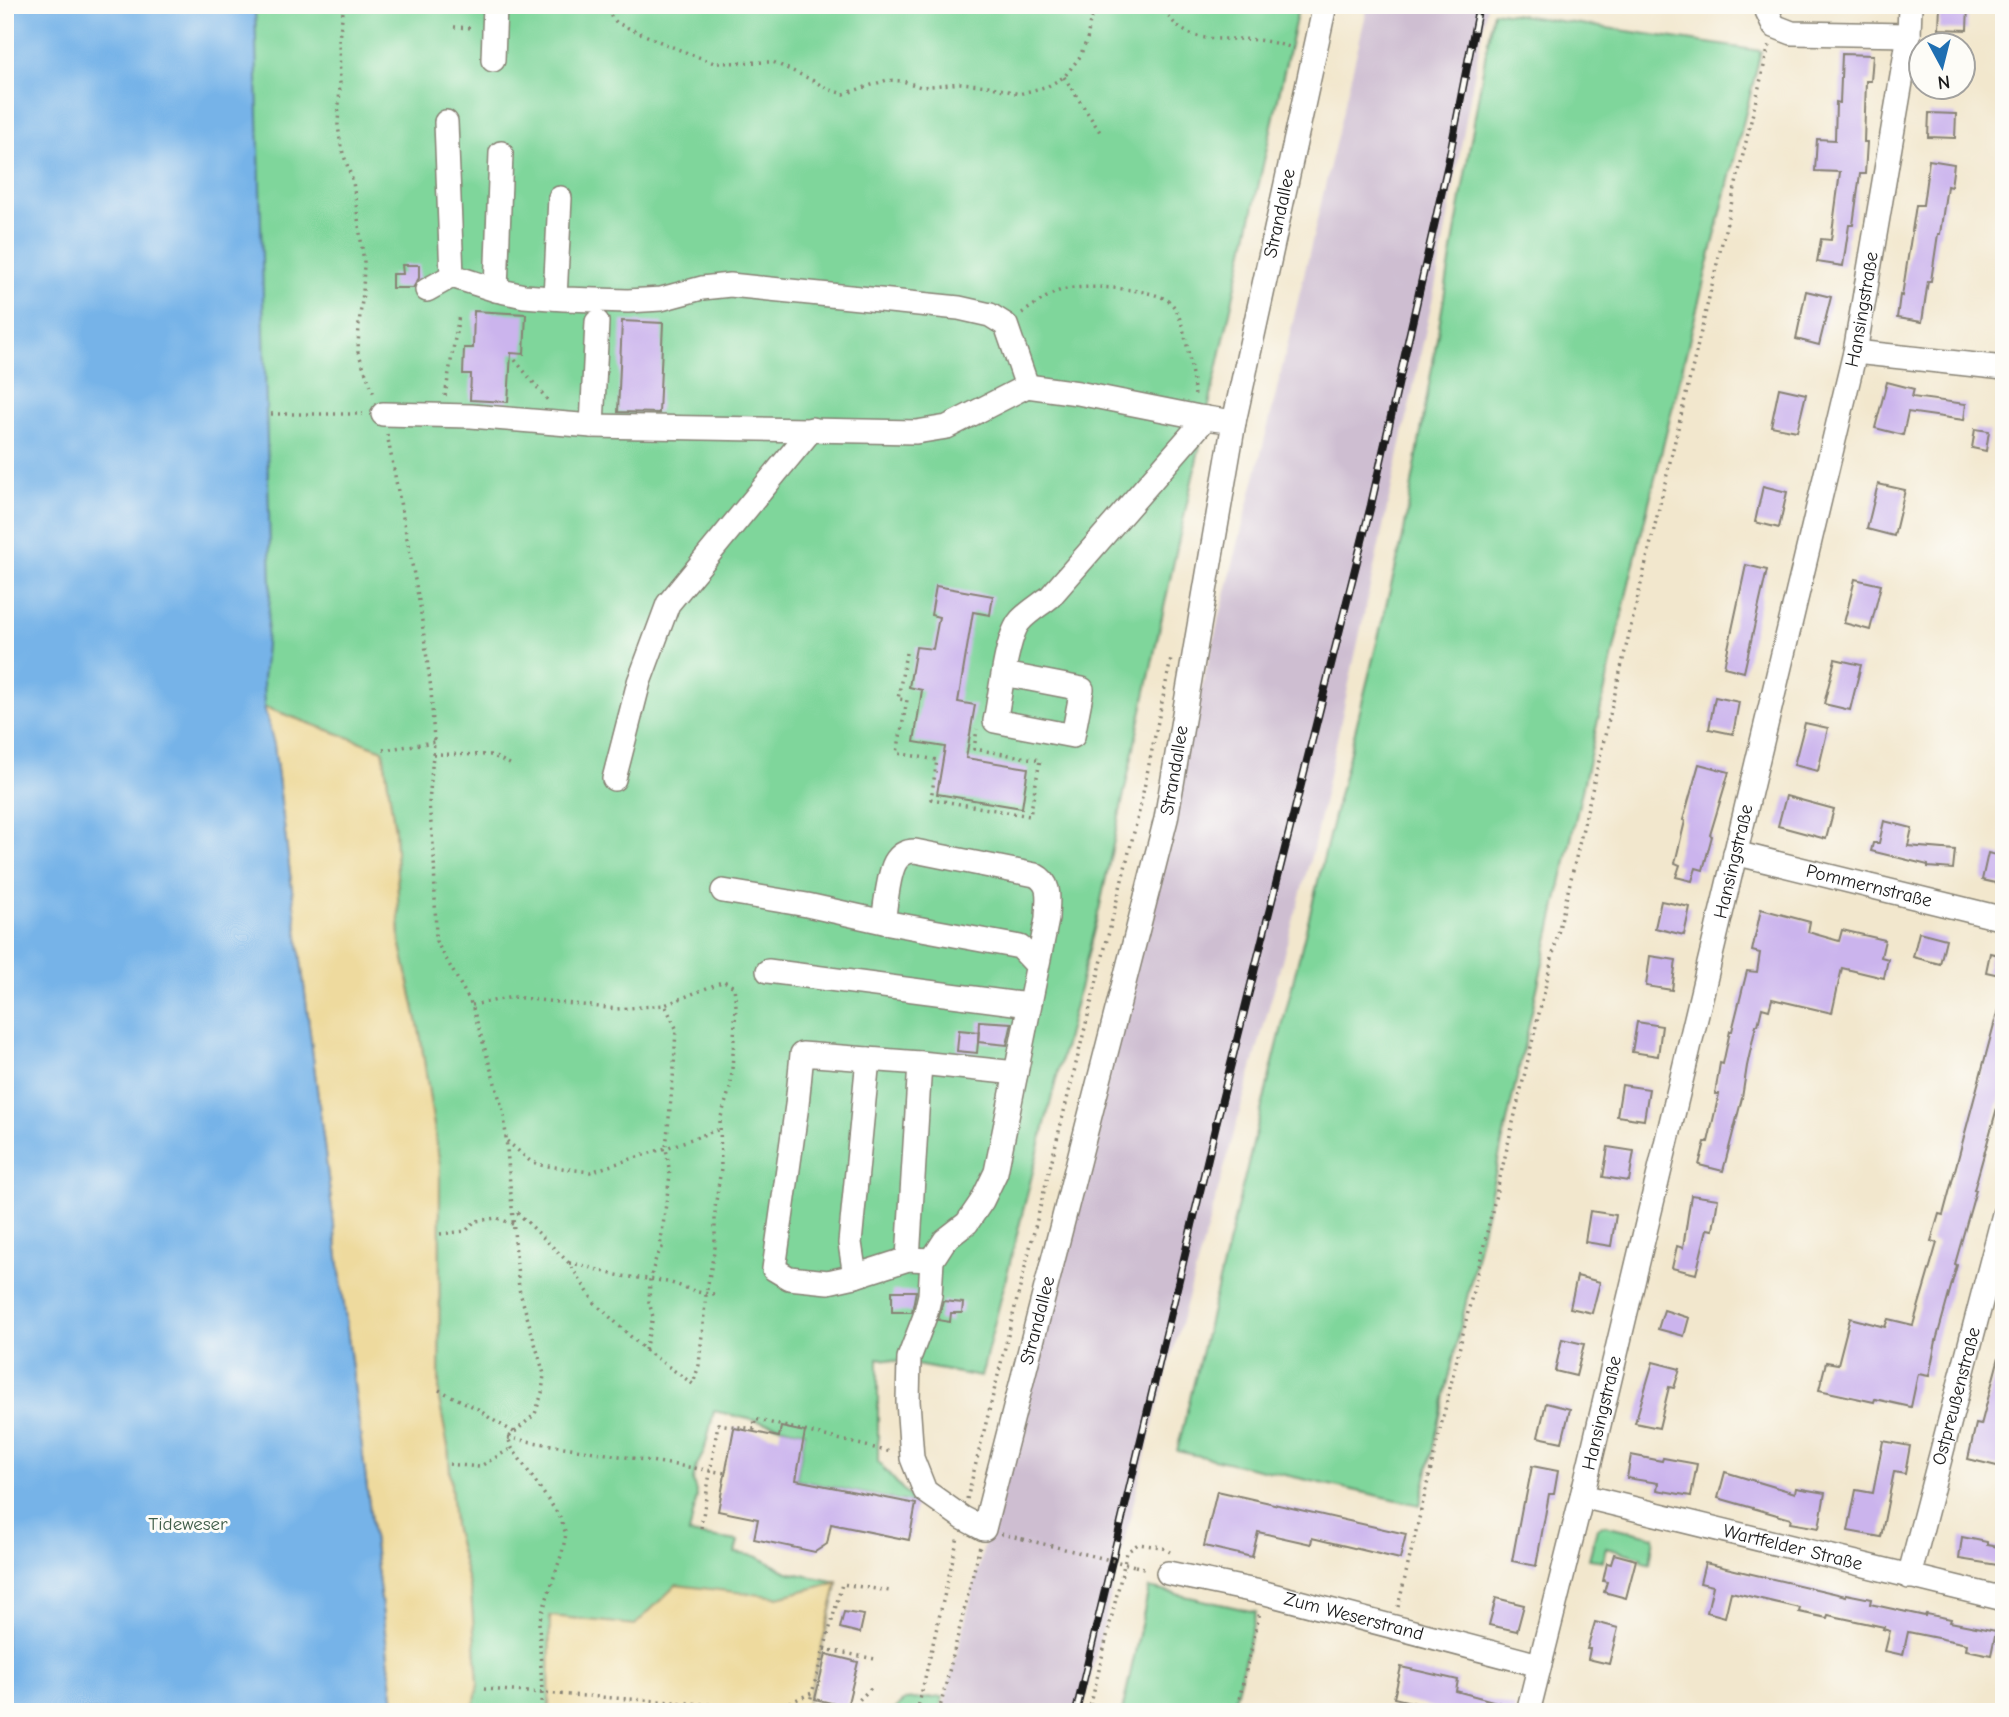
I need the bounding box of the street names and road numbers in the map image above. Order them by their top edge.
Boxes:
street label: Strandallee [1259,167,1300,260]
street label: Hansingstraße [1841,250,1883,369]
street label: Strandallee [1156,724,1193,817]
street label: Hansingstraße [1709,802,1758,921]
street label: Pommernstraße [1804,860,1934,912]
street label: Strandallee [1016,1274,1059,1367]
street label: Ostpreußenstraße [1928,1325,1985,1468]
street label: Hansingstraße [1578,1354,1626,1472]
street label: Wartfelder Straße [1721,1520,1865,1575]
street label: Zum Weserstrand [1282,1588,1426,1645]

